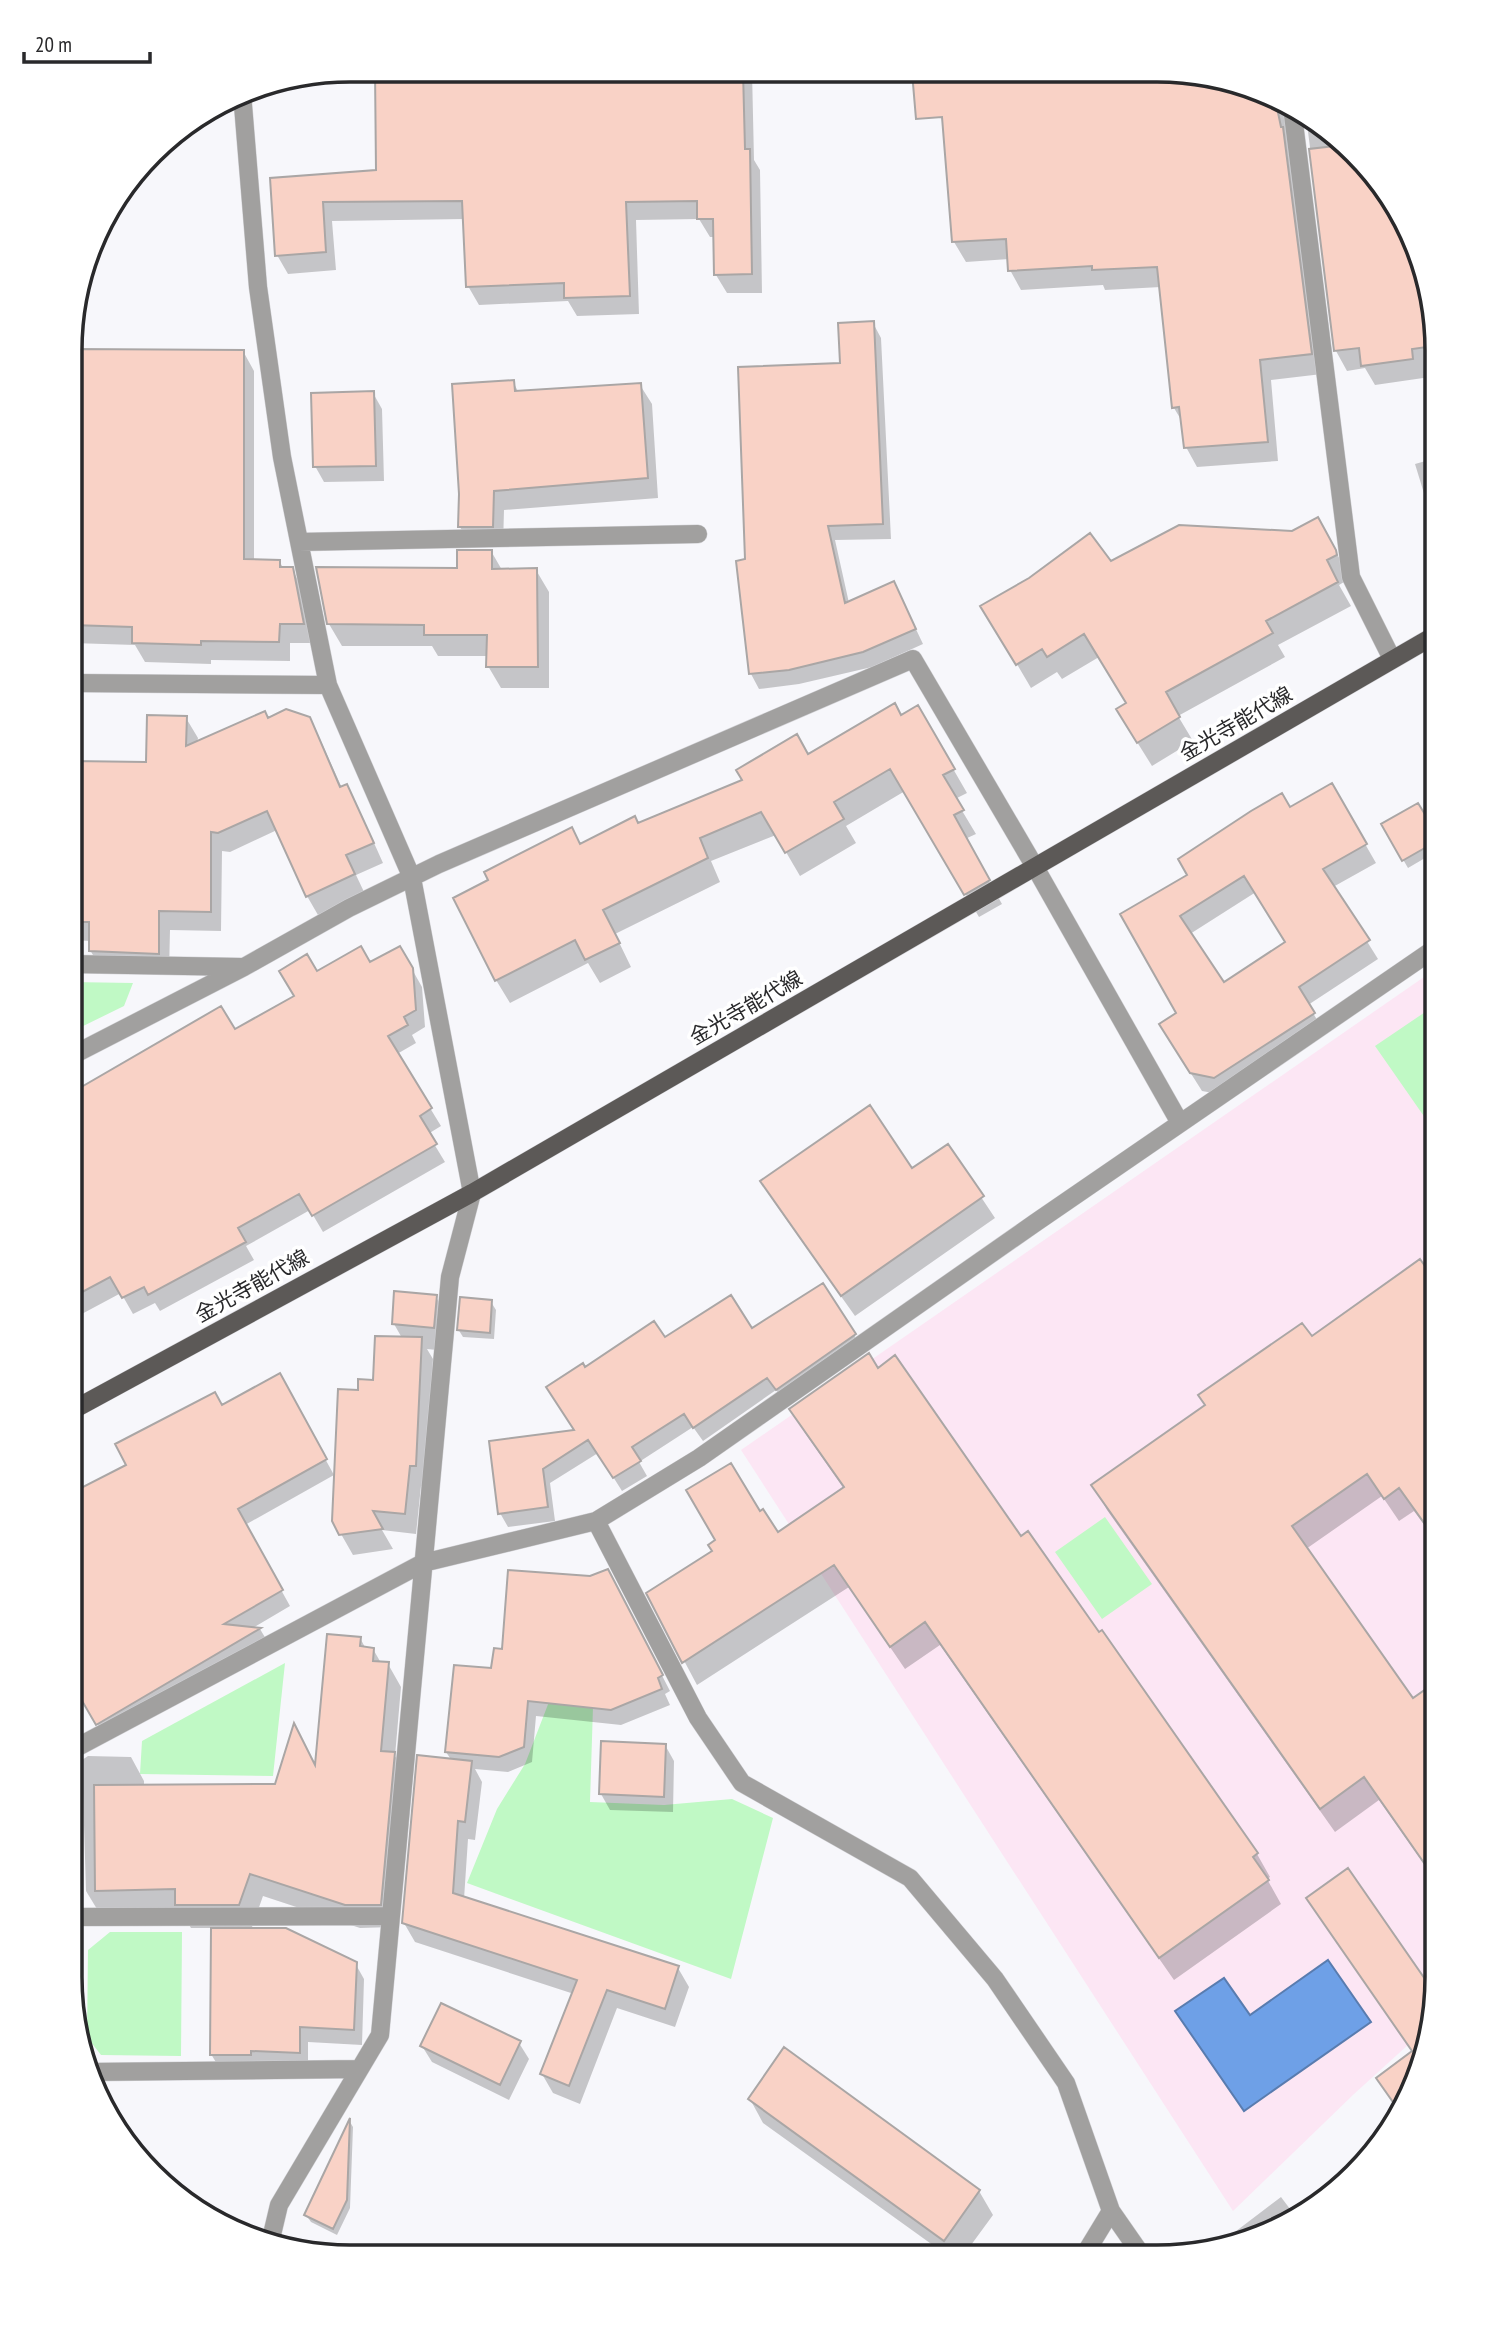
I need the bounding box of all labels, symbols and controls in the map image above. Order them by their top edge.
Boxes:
scale bar [24,21,150,65]
text: 20 m [35,31,72,58]
street label: 金光寺能代線 [1174,680,1297,767]
street label: 金光寺能代線 [684,964,807,1051]
street label: 金光寺能代線 [190,1243,313,1328]

